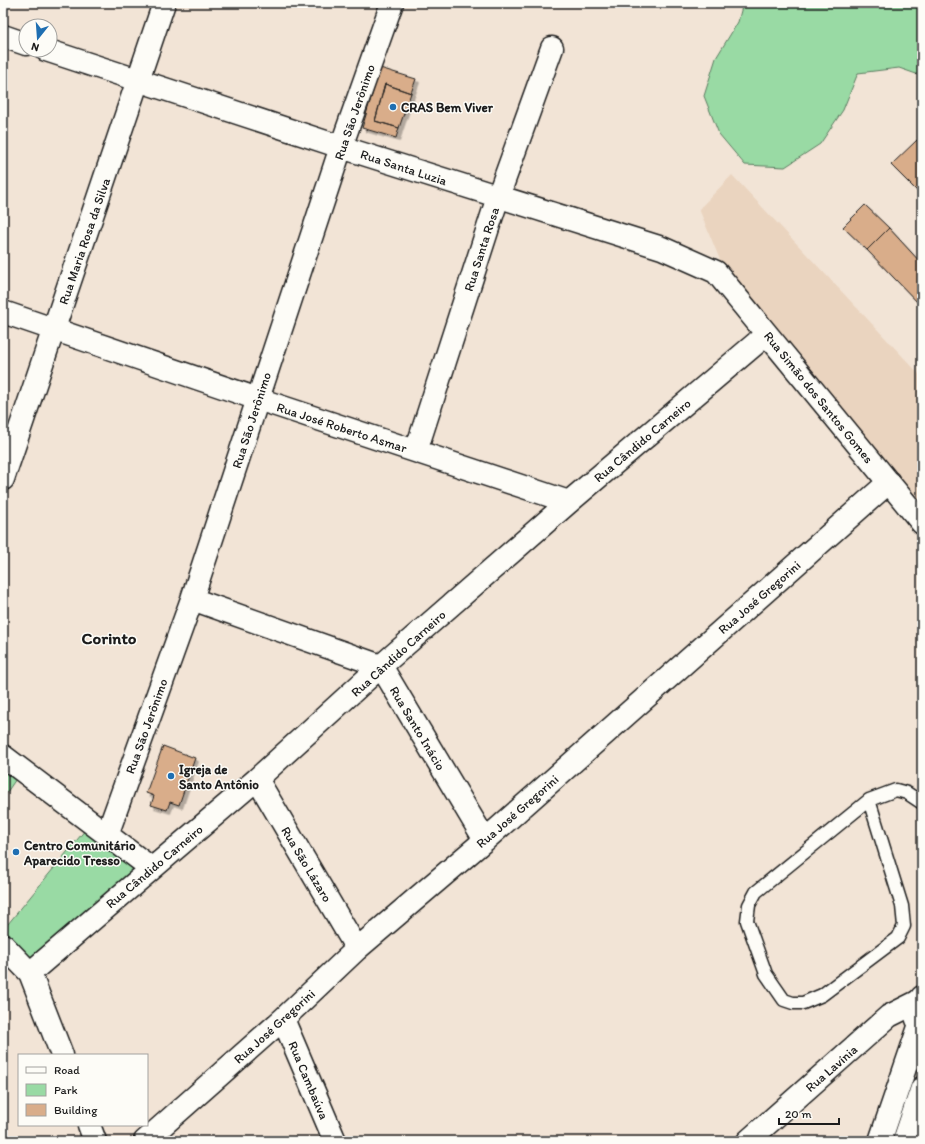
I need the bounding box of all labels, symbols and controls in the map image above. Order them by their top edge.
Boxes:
north arrow [18,18,58,58]
text: N [30,40,41,54]
street label: Rua São Jerônimo [331,62,378,162]
place label: CRAS Bem Viver [401,100,494,115]
marker: CRAS Bem Viver [388,102,398,112]
street label: Rua Santa Luzia [359,146,449,189]
street label: Rua Maria Rosa da Silva [56,176,113,306]
street label: Rua Santa Rosa [461,205,502,293]
street label: Rua Simão dos Santos Gomes [761,329,876,466]
street label: Rua São Jerônimo [229,370,274,470]
street label: Rua Cândido Carneiro [591,395,694,485]
street label: Rua José Roberto Asmar [275,399,410,456]
street label: Rua José Gregorini [715,558,803,637]
street label: Rua Cândido Carneiro [348,607,449,700]
district label: Corinto [82,628,137,648]
street label: Rua São Jerônimo [122,676,171,776]
street label: Rua Santo Inácio [387,684,449,773]
place label: Igreja de Santo Antônio [179,762,259,792]
marker: Igreja de Santo Antônio [166,771,176,781]
street label: Rua José Gregorini [473,772,561,851]
street label: Rua Cândido Carneiro [103,821,206,911]
street label: Rua São Lázaro [278,824,335,905]
place label: Centro Comunitário Aparecido Tresso [23,838,136,869]
marker: Centro Comunitário Aparecido Tresso [11,847,21,857]
street label: Rua José Gregorini [231,986,318,1067]
street label: Rua Cambaúva [285,1039,332,1122]
street label: Rua Lavínia [802,1041,861,1095]
legend [18,1054,148,1126]
text: Road [54,1063,80,1077]
text: Park [54,1083,78,1097]
scale bar [779,1100,839,1126]
text: Building [54,1103,98,1117]
text: 20 m [785,1107,812,1121]

